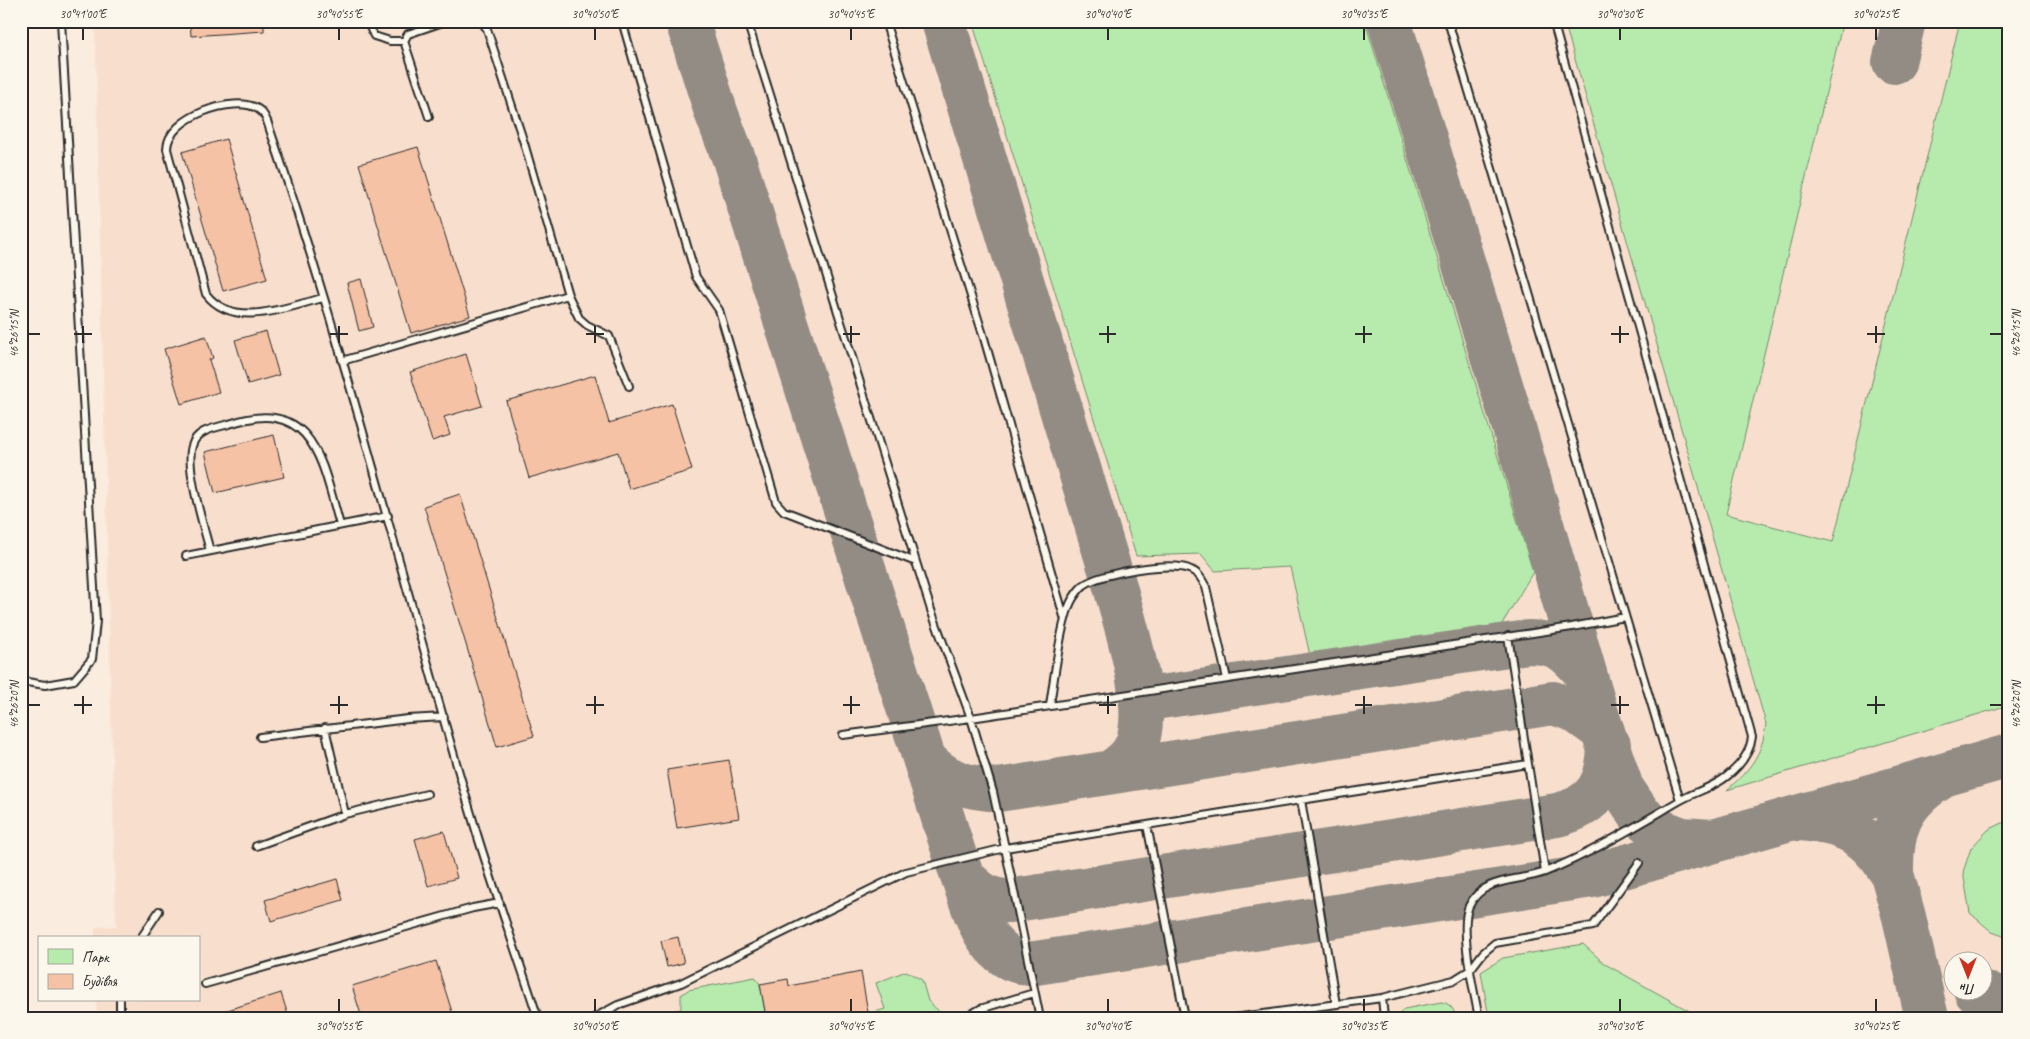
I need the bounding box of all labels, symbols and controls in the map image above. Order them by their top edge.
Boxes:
text: 30°41'00"E [60,6,108,22]
text: 30°40'55"E [316,6,364,22]
text: 30°40'50"E [572,6,620,22]
text: 30°40'45"E [828,6,876,22]
text: 30°40'40"E [1085,6,1133,22]
text: 30°40'35"E [1341,6,1389,22]
text: 30°40'30"E [1597,6,1645,22]
text: 30°40'25"E [1853,6,1901,22]
text: 46°26'15"N [6,309,22,358]
text: 46°26'15"N [2008,309,2024,358]
text: 46°26'20"N [6,680,22,729]
text: 46°26'20"N [2008,680,2024,729]
legend [38,936,200,1002]
text: Парк [82,948,110,967]
north arrow [1942,952,1992,1002]
text: Будівля [82,972,117,991]
text: Пн [1960,980,1975,997]
text: 30°40'55"E [316,1018,364,1034]
text: 30°40'50"E [572,1018,620,1034]
text: 30°40'45"E [828,1018,876,1034]
text: 30°40'40"E [1085,1018,1133,1034]
text: 30°40'35"E [1341,1018,1389,1034]
text: 30°40'30"E [1597,1018,1645,1034]
text: 30°40'25"E [1853,1018,1901,1034]

